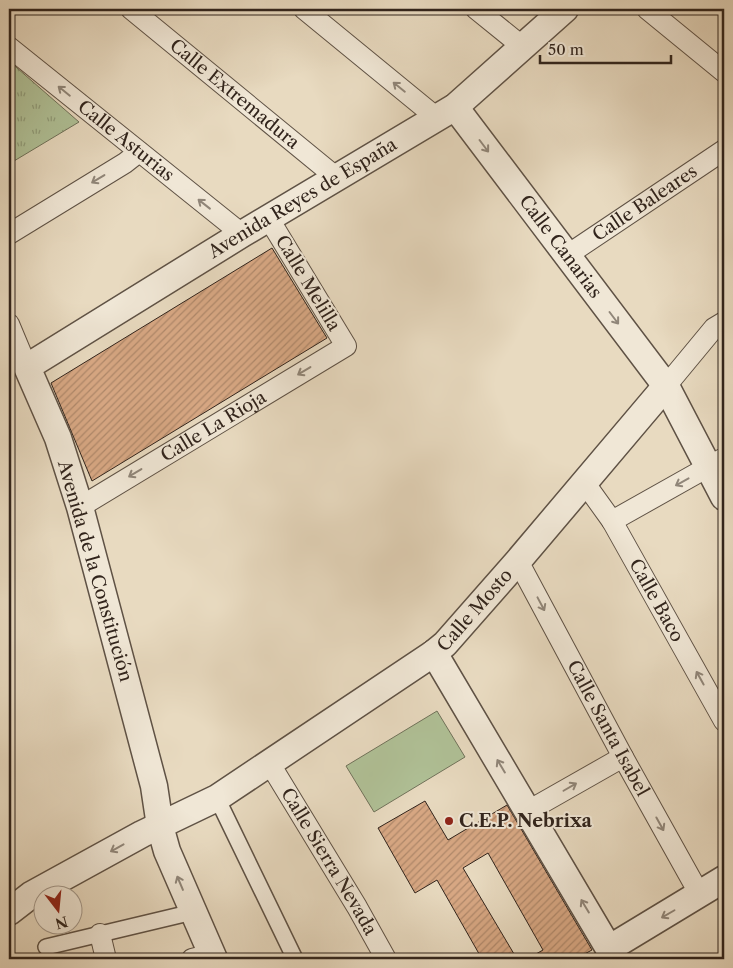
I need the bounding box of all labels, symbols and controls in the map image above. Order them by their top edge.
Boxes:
scale bar [540,32,672,64]
street label: Calle Extremadura [165,34,304,154]
text: 50 m [548,40,584,59]
one-way arrow [393,82,406,93]
one-way arrow [58,86,71,97]
street label: Calle Asturias [73,96,179,186]
street label: Avenida Reyes de España [204,133,401,264]
one-way arrow [479,139,489,153]
street label: Calle Baleares [588,160,701,246]
one-way arrow [92,175,106,185]
street label: Calle Canarias [515,191,607,303]
one-way arrow [198,198,211,209]
street label: Calle Melilla [271,231,345,335]
one-way arrow [608,311,619,324]
one-way arrow [298,367,312,377]
street label: Calle La Rioja [157,386,271,467]
street label: Avenida de la Constitución [53,457,137,684]
one-way arrow [129,469,143,479]
one-way arrow [674,477,689,487]
street label: Calle Baco [624,555,688,646]
street label: Calle Mosto [433,564,517,656]
one-way arrow [536,596,546,611]
street label: Calle Santa Isabel [562,657,654,800]
one-way arrow [695,672,705,686]
one-way arrow [496,760,506,774]
one-way arrow [563,782,578,792]
street label: Calle Sierra Nevada [276,784,382,940]
place label: C.E.P. Nebrixa [459,810,593,832]
marker: C.E.P. Nebrixa [443,815,455,827]
one-way arrow [655,816,665,831]
one-way arrow [109,843,124,853]
one-way arrow [175,876,185,891]
north arrow [32,886,82,936]
one-way arrow [579,899,589,913]
one-way arrow [661,909,675,919]
text: N [53,912,70,933]

